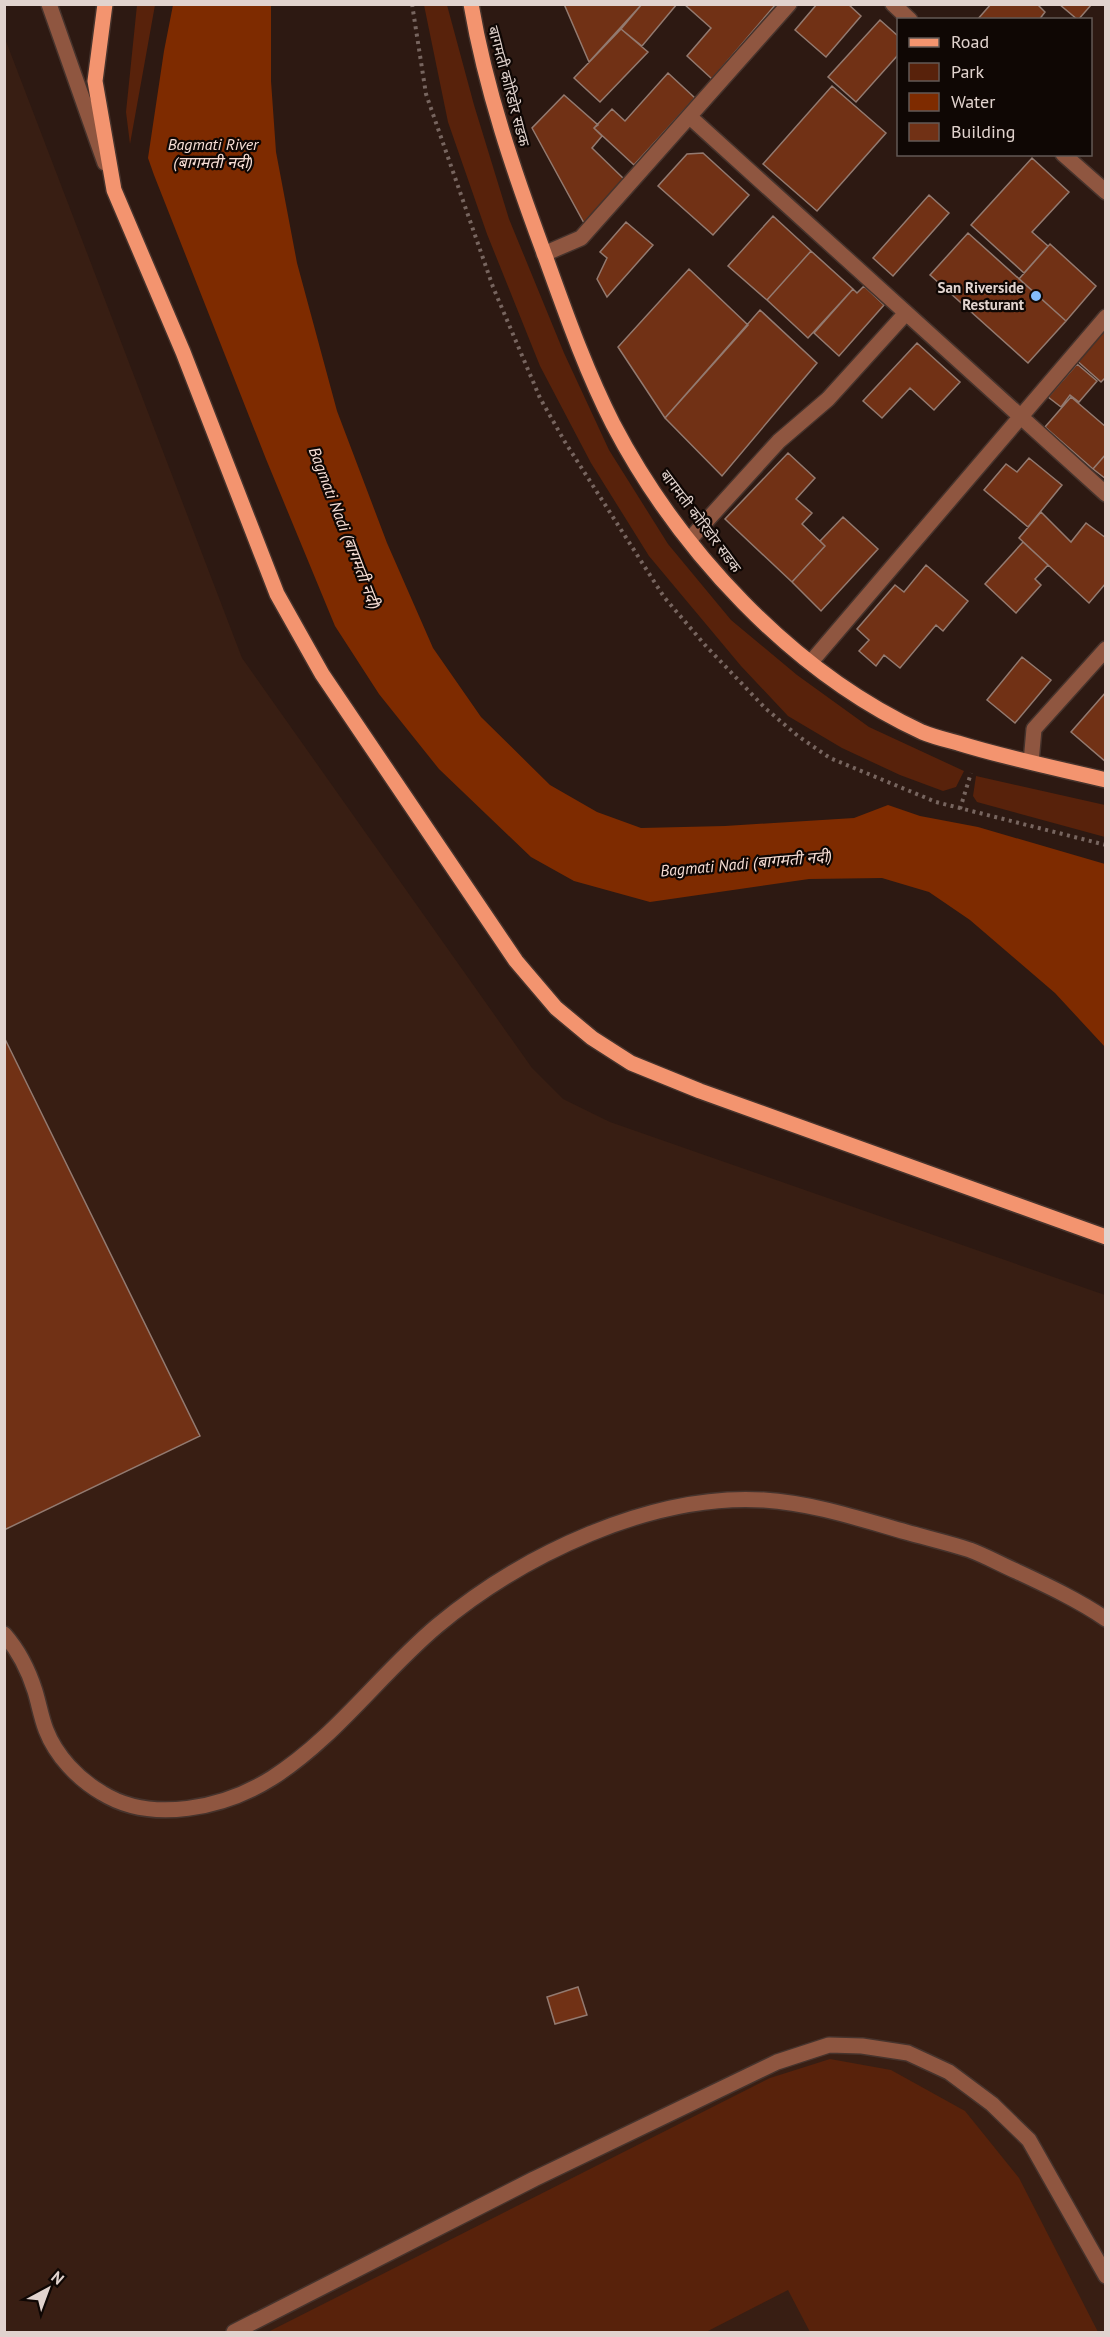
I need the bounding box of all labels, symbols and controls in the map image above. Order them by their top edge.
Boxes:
legend [897,18,1092,156]
street label: बागमती कोरिडोर सडक [484,24,534,149]
text: Road [951,30,989,53]
text: Park [951,60,984,83]
text: Water [951,90,995,113]
text: Building [951,120,1015,143]
water label: Bagmati River (बागमती नदी) [168,134,260,172]
place label: San Riverside Resturant [938,278,1025,314]
marker: San Riverside Resturant [1029,289,1043,303]
water label: Bagmati Nadi (बागमती नदी) [305,444,385,612]
street label: बागमती कोरिडोर सडक [656,466,746,576]
water label: Bagmati Nadi (बागमती नदी) [659,846,833,880]
north arrow [18,2259,78,2319]
text: N [47,2267,68,2289]

